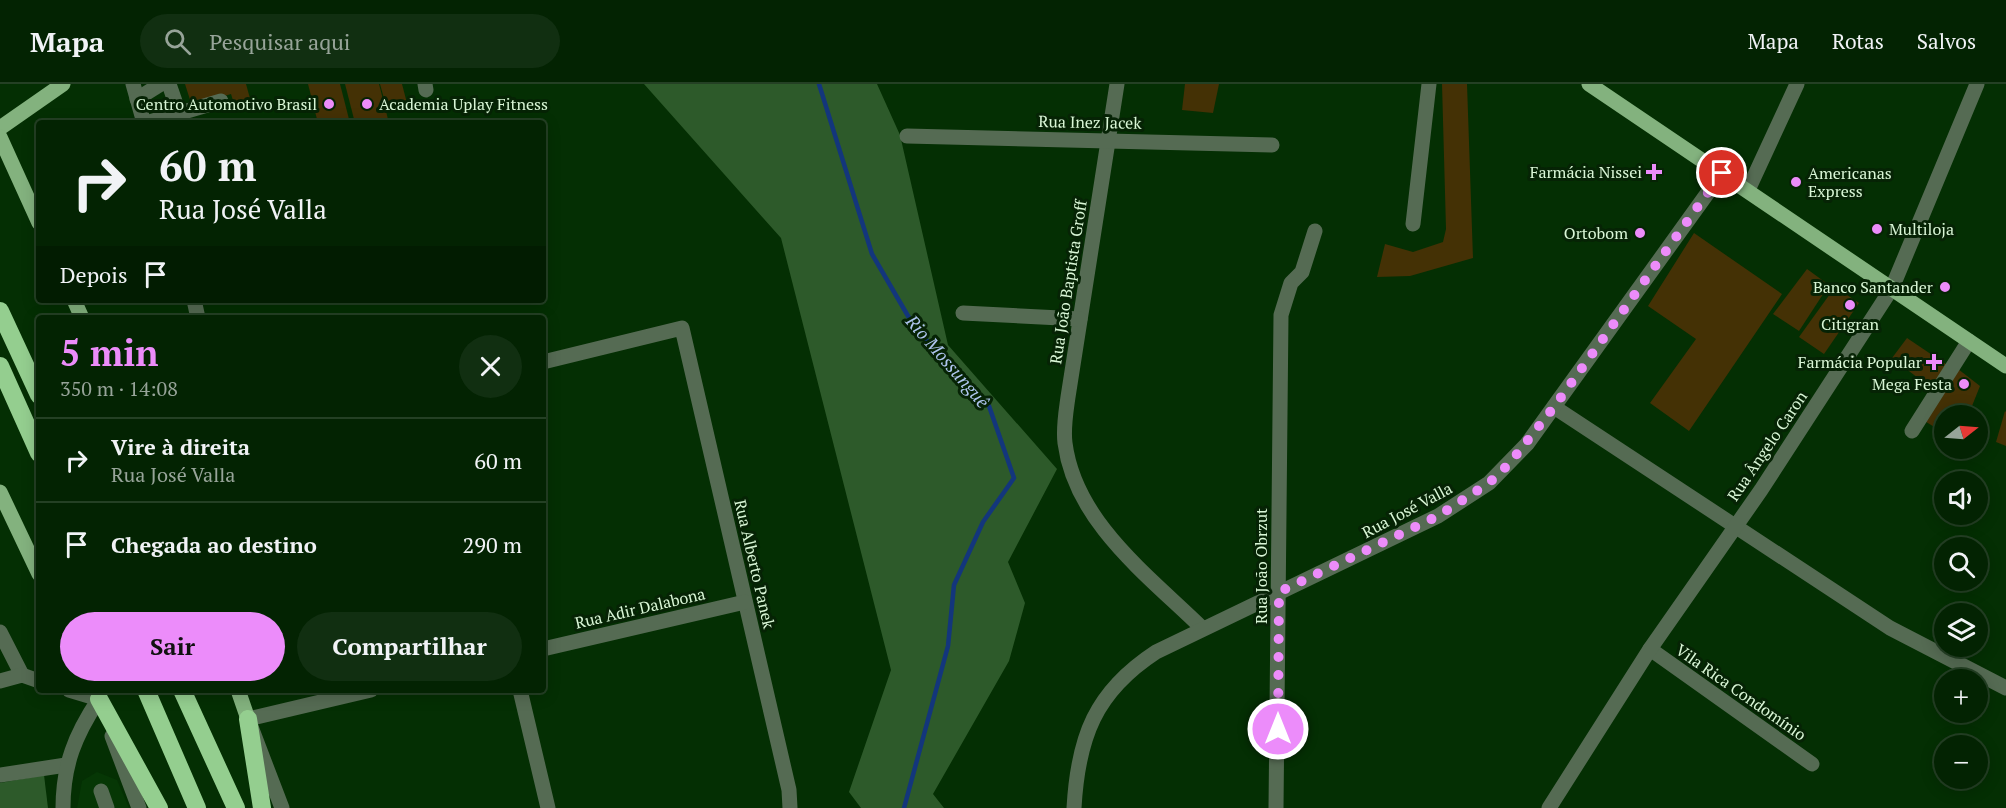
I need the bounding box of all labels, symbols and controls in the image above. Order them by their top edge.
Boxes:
search box [140,14,560,68]
text: Mapa [30,23,104,60]
icon: search [161,25,194,58]
text: Pesquisar aqui [209,27,351,56]
text: Mapa [1748,27,1799,55]
text: Rotas [1832,27,1884,55]
text: Salvos [1917,27,1976,55]
place label: Centro Automotivo Brasil [136,93,317,115]
place label: Academia Uplay Fitness [379,93,548,115]
marker: Centro Automotivo Brasil [322,97,336,111]
marker: Academia Uplay Fitness [360,97,374,111]
street label: Rua Inez Jacek [1038,110,1142,134]
text: 60 m [159,137,257,193]
icon: right [60,144,138,222]
pin [1696,147,1747,198]
icon: arrive [1705,156,1738,189]
place label: Farmácia Nissei [1530,161,1642,183]
place label: Americanas Express [1808,162,1892,202]
marker: Farmácia Nissei [1647,165,1661,179]
marker: Americanas Express [1789,175,1803,189]
text: Rua José Valla [159,191,327,227]
street label: Rua João Baptista Groff [1044,197,1092,366]
place label: Multiloja [1889,218,1954,240]
place label: Ortobom [1564,222,1628,244]
marker: Multiloja [1870,222,1884,236]
marker: Ortobom [1633,226,1647,240]
icon: arrive [139,258,172,291]
text: Depois [60,260,127,289]
place label: Banco Santander [1813,276,1934,298]
marker: Banco Santander [1938,280,1952,294]
marker: Citigran [1843,298,1857,312]
water label: Rio Mossunguê [900,309,995,413]
place label: Citigran [1821,313,1879,335]
text: 5 min [60,329,158,376]
button: close [459,335,522,398]
place label: Farmácia Popular [1798,351,1923,373]
marker: Farmácia Popular [1927,355,1941,369]
place label: Mega Festa [1872,373,1952,395]
text: 350 m · 14:08 [60,375,178,402]
marker: Mega Festa [1957,377,1971,391]
street label: Rua Ângelo Caron [1722,386,1812,505]
north arrow [1934,405,1988,459]
map controls [1934,405,1988,789]
text: Vire à direita [111,432,250,461]
icon: right [60,444,93,477]
text: 60 m [474,446,522,475]
text: Rua José Valla [111,461,235,488]
button: sound [1934,471,1988,525]
street label: Rua José Valla [1358,477,1456,543]
street label: Rua Alberto Panek [729,497,781,631]
street label: Rua João Obrzut [1250,508,1272,624]
icon: arrive [60,528,93,561]
text: Chegada ao destino [111,530,317,559]
text: 290 m [462,530,522,559]
button: search [1934,537,1988,591]
street label: Rua Adir Dalabona [573,582,707,634]
button: layers [1934,603,1988,657]
button: Sair [60,612,285,681]
button: Compartilhar [297,612,522,681]
street label: Vila Rica Condomínio [1671,639,1811,745]
button: + [1934,669,1988,723]
position arrow [1246,697,1310,761]
button: − [1934,735,1988,789]

